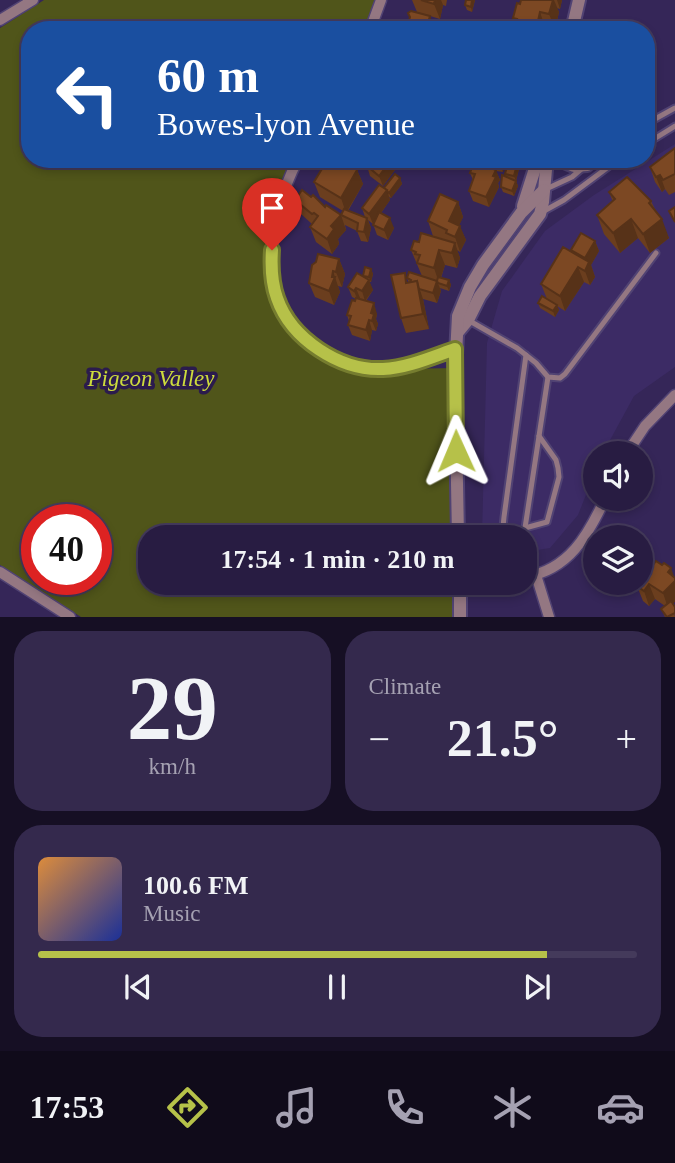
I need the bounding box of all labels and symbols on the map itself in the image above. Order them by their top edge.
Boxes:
pin [242,178,302,250]
park label: Pigeon Valley [86,366,215,391]
position arrow [419,414,493,488]
speed limit sign: 40 [21,504,112,595]

